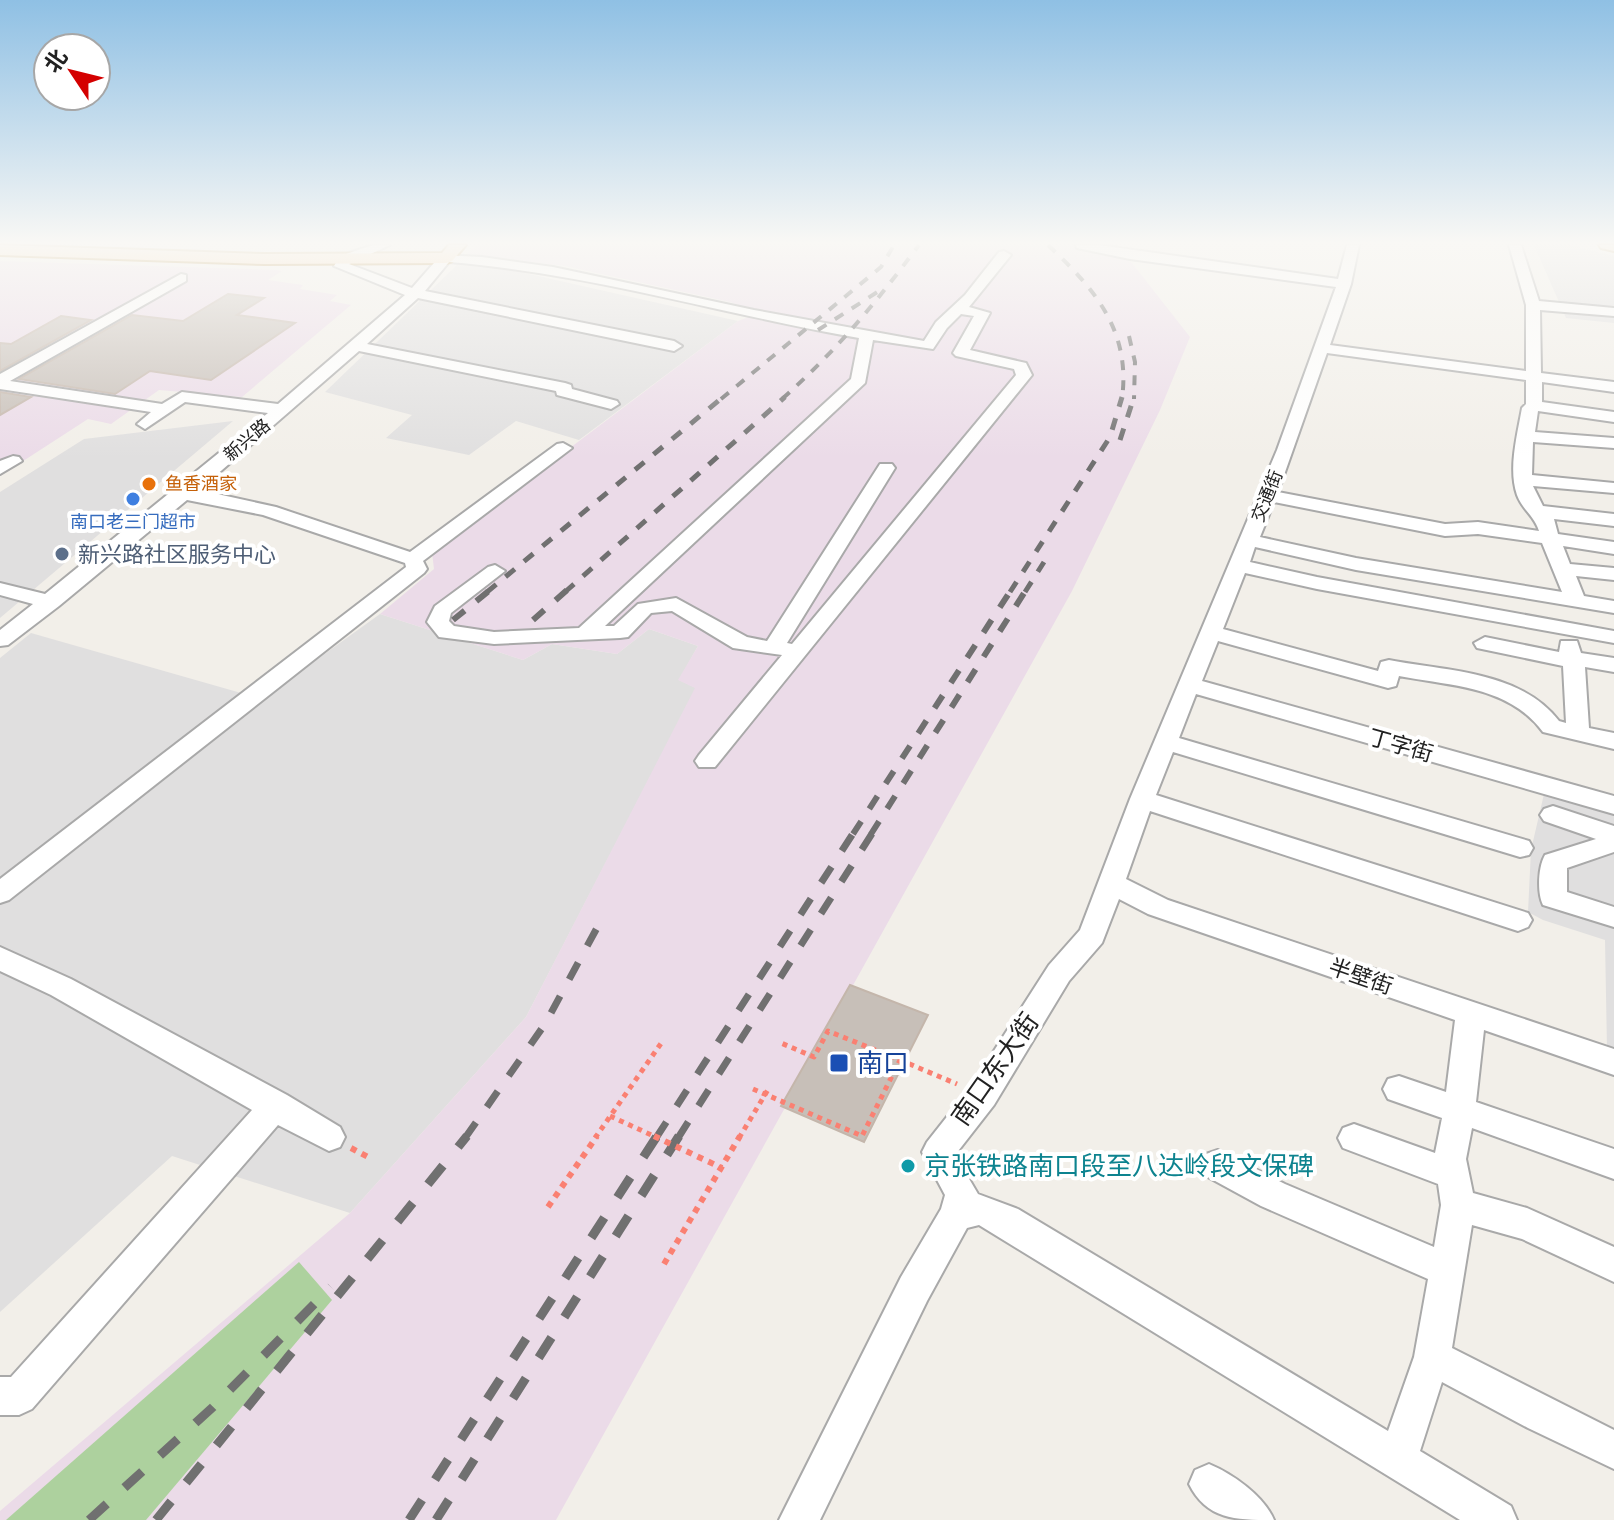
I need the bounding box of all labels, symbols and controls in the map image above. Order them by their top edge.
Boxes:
north arrow [32,32,112,112]
text: 北 [37,43,73,78]
street label: 新兴路 [219,413,275,466]
street label: 交通街 [1246,466,1287,525]
place label: 鱼香酒家 [165,472,237,495]
marker: 鱼香酒家 [140,475,158,493]
marker: 南口老三门超市 [124,490,142,508]
place label: 南口老三门超市 [70,510,196,533]
place label: 新兴路社区服务中心 [78,539,276,568]
marker: 新兴路社区服务中心 [53,545,71,563]
street label: 丁字街 [1365,721,1437,768]
street label: 半壁街 [1325,951,1397,1000]
street label: 南口东大街 [943,1005,1045,1131]
place label: 南口 [857,1045,909,1079]
marker: 南口 [828,1052,850,1074]
place label: 京张铁路南口段至八达岭段文保碑 [924,1148,1314,1182]
marker: 京张铁路南口段至八达岭段文保碑 [899,1157,917,1175]

